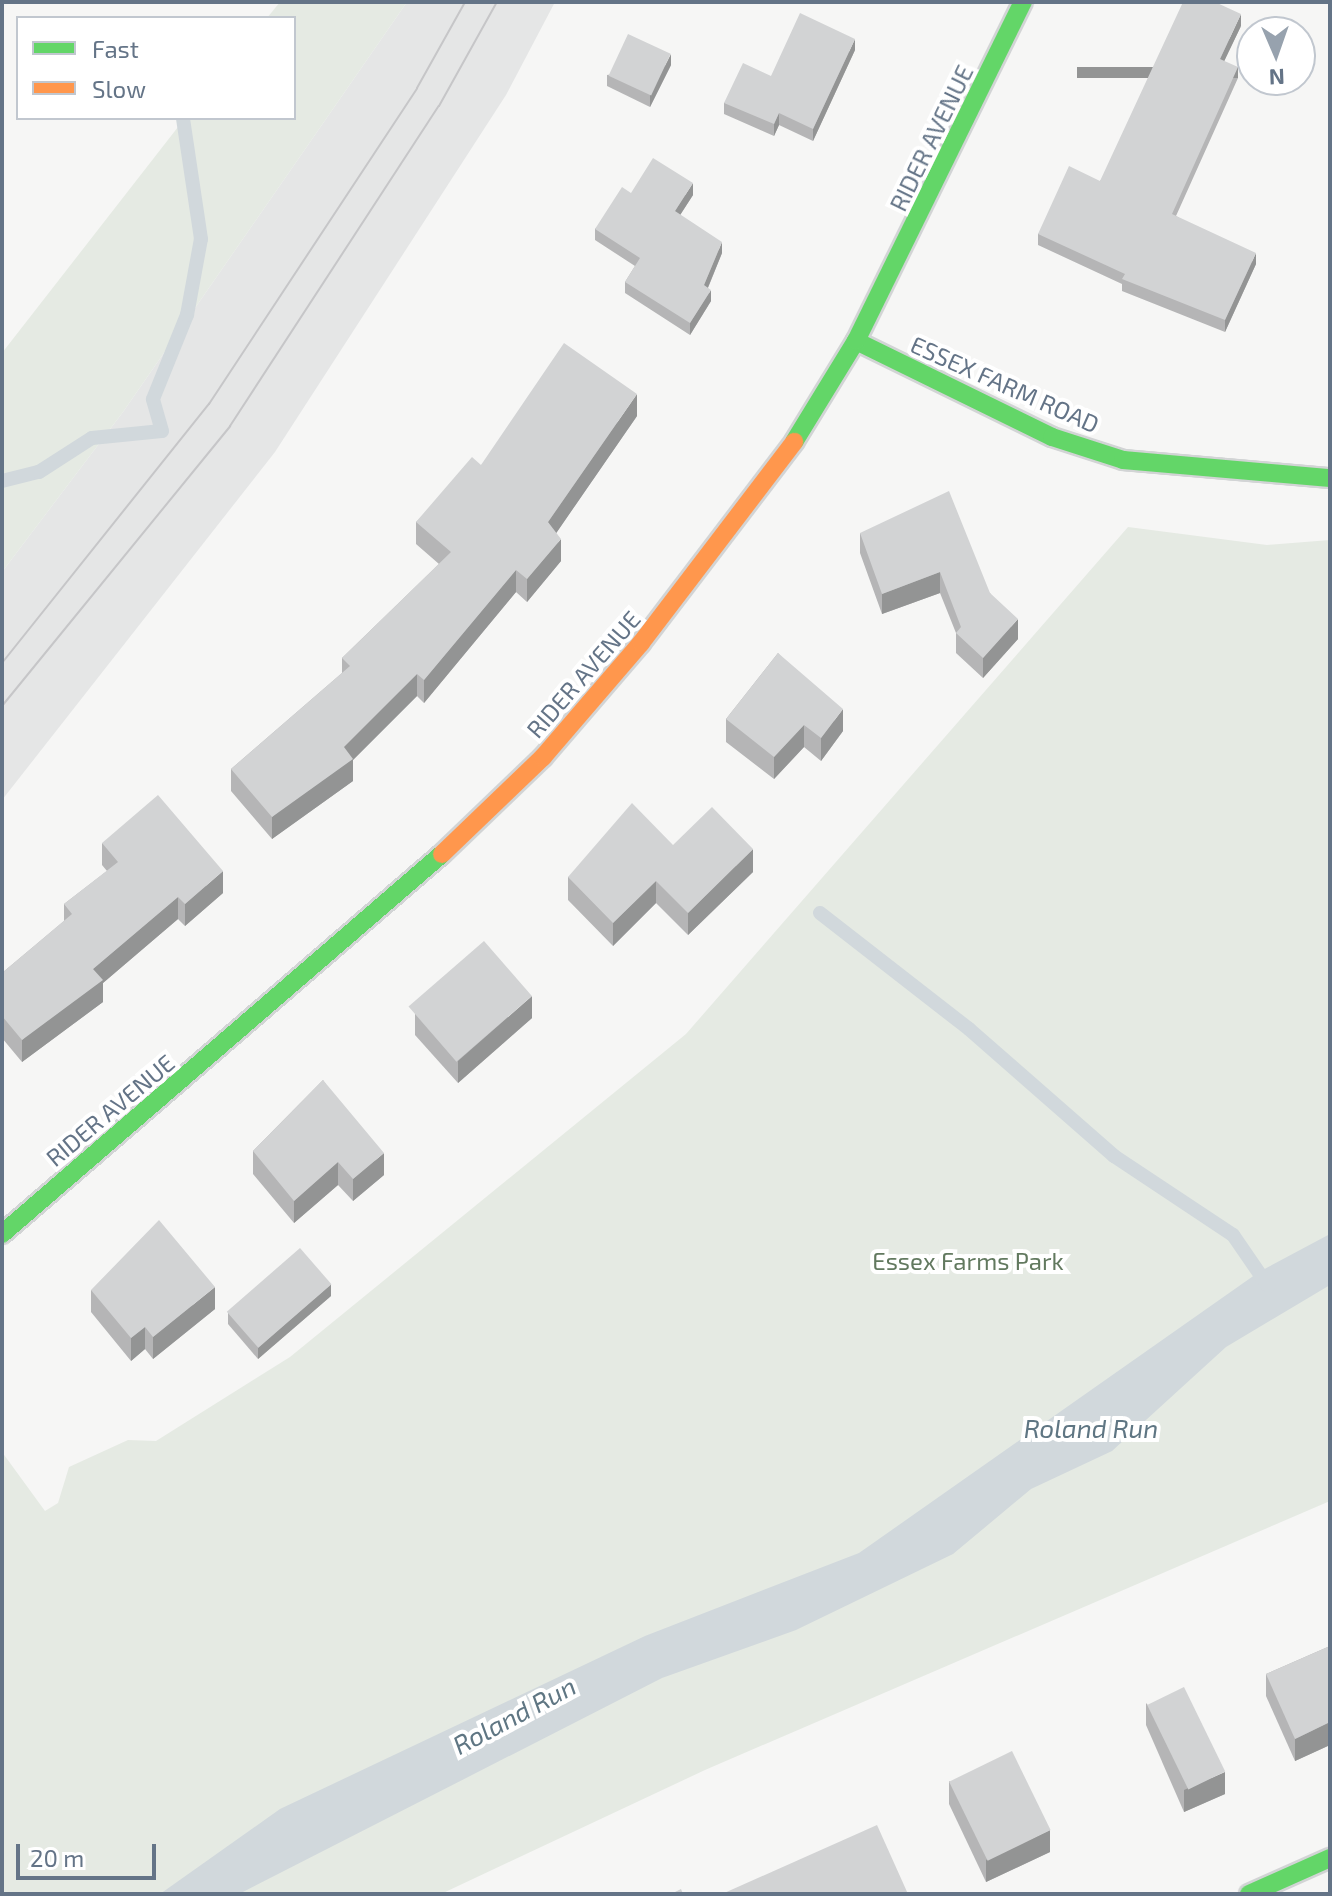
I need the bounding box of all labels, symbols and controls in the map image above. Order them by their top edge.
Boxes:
legend [16,16,296,120]
north arrow [1236,16,1316,96]
text: Fast [92,34,139,63]
street label: RIDER AVENUE [883,60,979,216]
text: N [1268,65,1285,91]
text: Slow [92,74,146,103]
street label: ESSEX FARM ROAD [906,329,1104,439]
street label: RIDER AVENUE [520,604,646,744]
street label: RIDER AVENUE [40,1048,180,1172]
park label: Essex Farms Park [872,1247,1064,1275]
water label: Roland Run [1024,1412,1158,1444]
water label: Roland Run [447,1670,581,1760]
scale bar [20,1828,160,1878]
text: 20 m [30,1843,84,1872]

